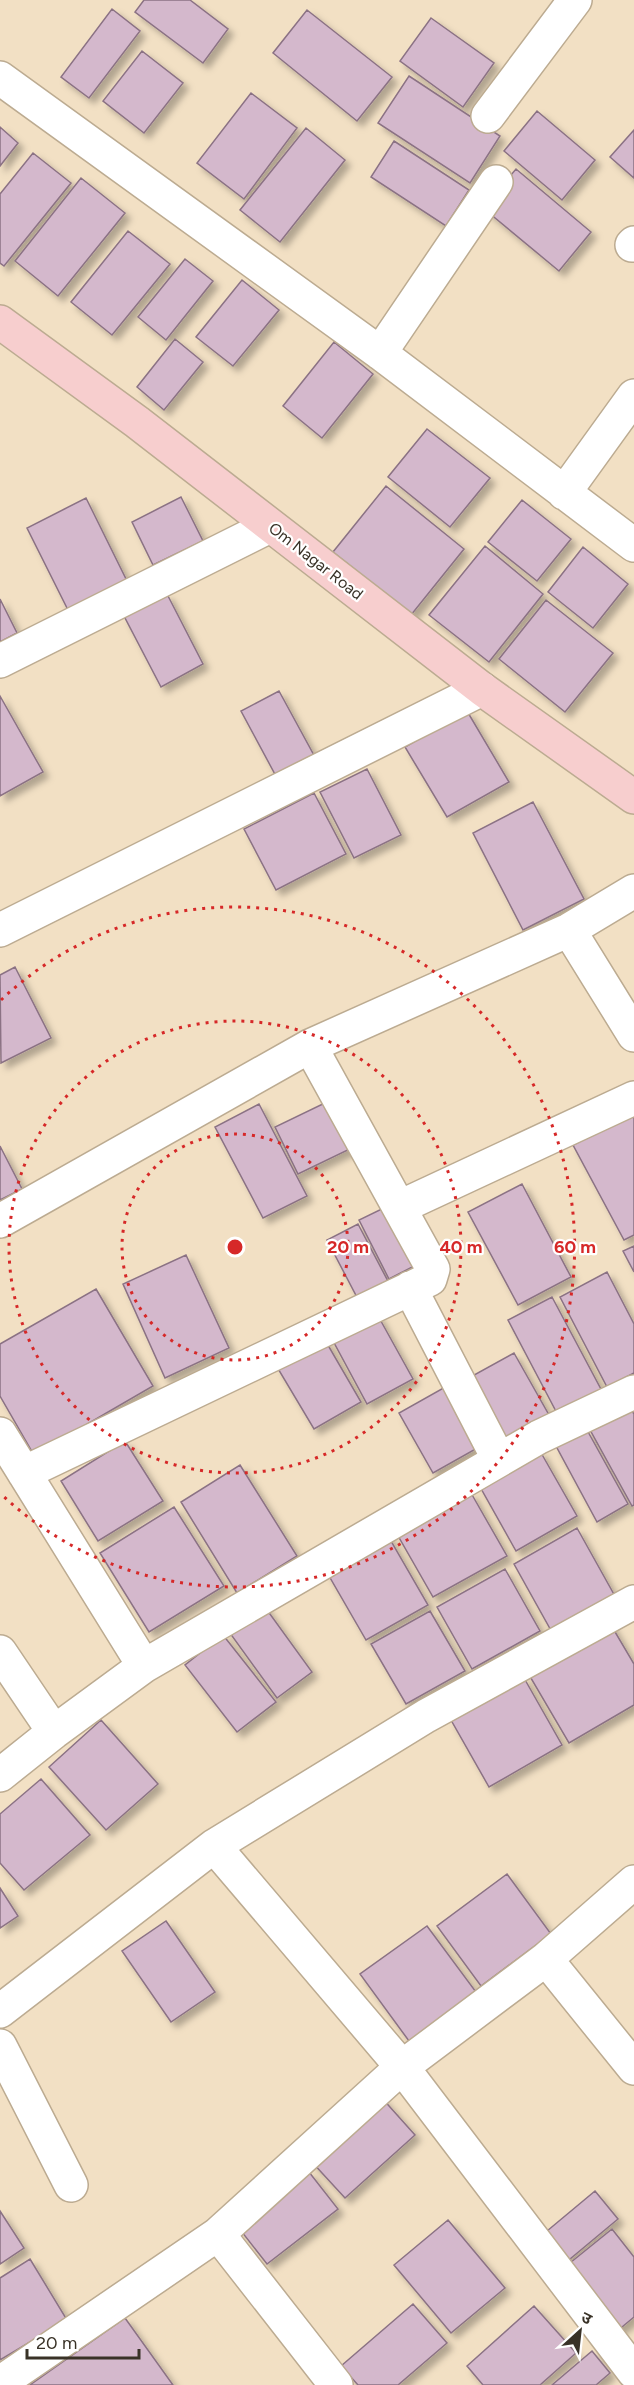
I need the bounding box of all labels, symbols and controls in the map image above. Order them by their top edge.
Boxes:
street label: Om Nagar Road [265,518,367,604]
text: 20 m [327,1236,369,1258]
text: 40 m [439,1236,483,1258]
text: 60 m [554,1236,596,1258]
centre of rings [225,1237,245,1257]
north arrow [550,2301,610,2361]
text: उ [578,2307,596,2329]
scale bar [27,2322,140,2360]
text: 20 m [36,2332,77,2354]

